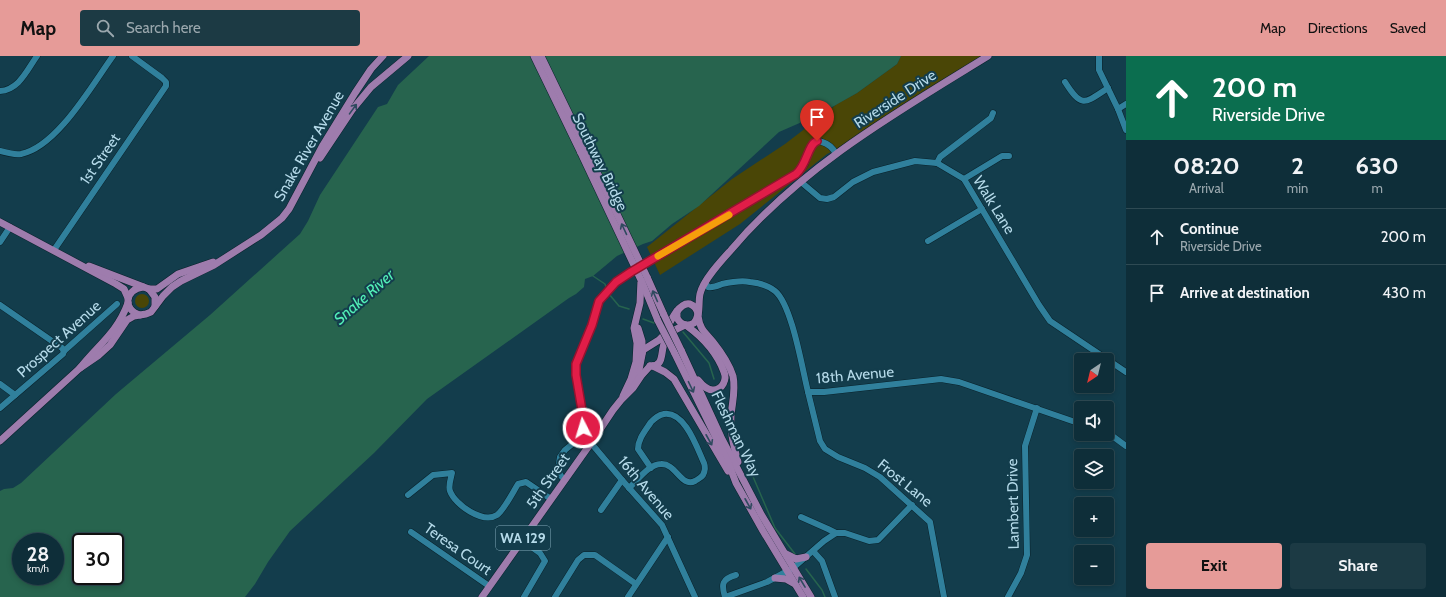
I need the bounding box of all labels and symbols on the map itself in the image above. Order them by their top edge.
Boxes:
street label: Riverside Drive [851,66,940,132]
street label: Snake River Avenue [270,87,348,204]
pin [800,100,834,141]
one-way arrow [349,104,357,115]
street label: Southway Bridge [568,110,632,214]
street label: 1st Street [76,130,124,188]
street label: Walk Lane [969,173,1019,238]
one-way arrow [620,224,627,236]
water label: Snake River [330,265,399,328]
one-way arrow [651,290,659,302]
street label: Prospect Avenue [13,297,105,381]
north arrow [1074,353,1114,393]
street label: 18th Avenue [815,363,895,387]
one-way arrow [688,381,695,393]
street label: Fleshman Way [707,388,765,480]
position arrow [562,407,604,449]
one-way arrow [706,434,713,446]
street label: 5th Street [522,450,574,512]
street label: 16th Avenue [614,453,678,524]
street label: Frost Lane [874,455,936,511]
street label: Lambert Drive [1003,458,1023,550]
one-way arrow [744,498,752,510]
street label: Teresa Court [421,519,495,579]
road number: WA 129 [496,526,550,550]
speed limit sign: 30 [72,533,124,585]
one-way arrow [798,576,806,588]

